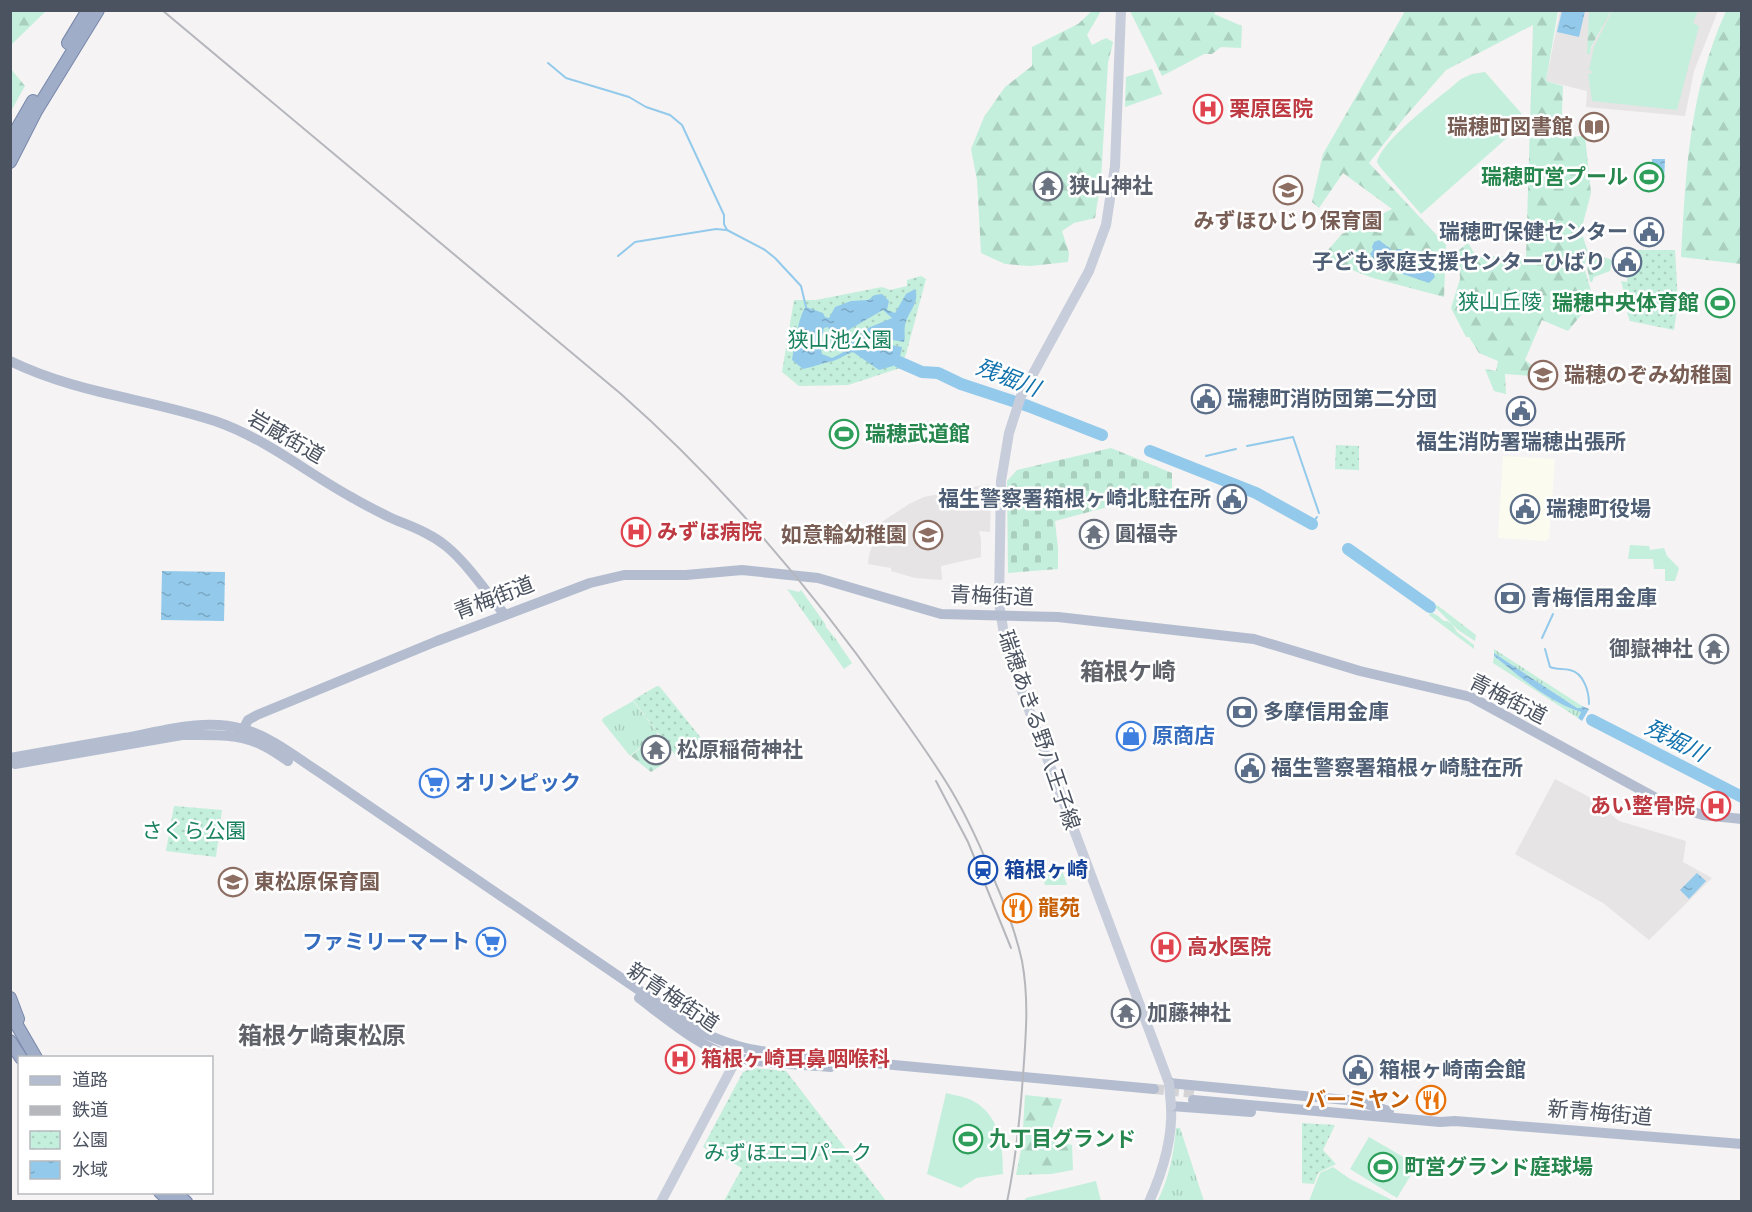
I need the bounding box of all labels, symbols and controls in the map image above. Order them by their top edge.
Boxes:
hospital icon: 栗原医院 [1192,93,1224,125]
place label: 栗原医院 [1229,97,1313,120]
library icon: 瑞穂町図書館 [1578,111,1610,143]
place label: 瑞穂町図書館 [1447,115,1573,138]
sports icon: 瑞穂町営プール [1633,161,1665,193]
place label: 瑞穂町営プール [1481,165,1628,188]
temple icon: 狭山神社 [1032,170,1064,202]
place label: 狭山神社 [1069,174,1153,197]
school or university icon: みずほひじり保育園 [1272,174,1304,206]
place label: みずほひじり保育園 [1194,209,1383,232]
public building icon: 瑞穂町保健センター [1633,216,1665,248]
place label: 瑞穂町保健センター [1439,220,1628,243]
public building icon: 子ども家庭支援センターひばり [1611,246,1643,278]
place label: 子ども家庭支援センターひばり [1312,250,1606,273]
sports icon: 瑞穂中央体育館 [1704,287,1736,319]
park label: 狭山丘陵 [1458,290,1542,313]
place label: 瑞穂中央体育館 [1552,291,1699,314]
park label: 狭山池公園 [788,328,893,351]
water label: 残堀川 [973,354,1045,402]
school or university icon: 瑞穂のぞみ幼稚園 [1527,359,1559,391]
place label: 瑞穂のぞみ幼稚園 [1564,363,1732,386]
public building icon: 瑞穂町消防団第二分団 [1190,383,1222,415]
place label: 瑞穂町消防団第二分団 [1227,387,1437,410]
public building icon: 福生消防署瑞穂出張所 [1505,395,1537,427]
street label: 岩蔵街道 [244,406,328,468]
sports icon: 瑞穂武道館 [828,418,860,450]
place label: 瑞穂武道館 [865,422,970,445]
place label: 福生消防署瑞穂出張所 [1416,430,1626,453]
public building icon: 福生警察署箱根ヶ崎北駐在所 [1216,483,1248,515]
place label: 福生警察署箱根ヶ崎北駐在所 [938,487,1211,510]
public building icon: 瑞穂町役場 [1509,493,1541,525]
place label: 瑞穂町役場 [1546,497,1651,520]
hospital icon: みずほ病院 [620,516,652,548]
temple icon: 圓福寺 [1078,518,1110,550]
school or university icon: 如意輪幼稚園 [912,519,944,551]
place label: みずほ病院 [657,520,762,543]
place label: 圓福寺 [1115,522,1178,545]
place label: 如意輪幼稚園 [781,523,907,546]
street label: 青梅街道 [450,572,537,623]
bank icon: 青梅信用金庫 [1494,582,1526,614]
street label: 青梅街道 [950,583,1034,608]
place label: 青梅信用金庫 [1531,586,1657,609]
street label: 瑞穂あきる野八王子線 [994,627,1084,833]
temple icon: 御嶽神社 [1698,633,1730,665]
place label: 御嶽神社 [1609,637,1693,660]
district label: 箱根ケ崎 [1080,658,1176,685]
street label: 青梅街道 [1466,669,1551,728]
bank icon: 多摩信用金庫 [1226,696,1258,728]
place label: 多摩信用金庫 [1263,700,1389,723]
water label: 残堀川 [1641,714,1713,767]
shop icon: 原商店 [1115,720,1147,752]
place label: 原商店 [1152,724,1215,747]
temple icon: 松原稲荷神社 [640,734,672,766]
place label: 松原稲荷神社 [677,738,803,761]
public building icon: 福生警察署箱根ヶ崎駐在所 [1234,752,1266,784]
place label: 福生警察署箱根ヶ崎駐在所 [1271,756,1523,779]
supermarket icon: オリンピック [418,767,450,799]
place label: オリンピック [455,771,581,794]
hospital icon: あい整骨院 [1700,790,1732,822]
place label: あい整骨院 [1590,794,1695,817]
park label: さくら公園 [142,819,247,842]
station icon: 箱根ヶ崎 [967,854,999,886]
place label: 箱根ヶ崎 [1004,858,1088,881]
school or university icon: 東松原保育園 [217,866,249,898]
place label: 東松原保育園 [254,870,380,893]
restaurant icon: 龍苑 [1001,892,1033,924]
place label: 龍苑 [1038,896,1080,919]
supermarket icon: ファミリーマート [475,926,507,958]
place label: ファミリーマート [302,930,470,953]
hospital icon: 高水医院 [1150,931,1182,963]
place label: 高水医院 [1187,935,1271,958]
street label: 新青梅街道 [623,958,723,1035]
temple icon: 加藤神社 [1110,997,1142,1029]
place label: 加藤神社 [1147,1001,1231,1024]
district label: 箱根ケ崎東松原 [238,1022,406,1049]
hospital icon: 箱根ヶ崎耳鼻咽喉科 [664,1043,696,1075]
place label: 箱根ヶ崎耳鼻咽喉科 [701,1047,890,1070]
public building icon: 箱根ヶ崎南会館 [1342,1054,1374,1086]
legend [18,1056,213,1194]
place label: 箱根ヶ崎南会館 [1379,1058,1526,1081]
text: 道路 [72,1070,108,1090]
restaurant icon: バーミヤン [1415,1084,1447,1116]
place label: バーミヤン [1305,1088,1410,1111]
street label: 新青梅街道 [1547,1096,1653,1129]
text: 鉄道 [72,1100,108,1120]
sports icon: 九丁目グランド [952,1123,984,1155]
place label: 九丁目グランド [989,1127,1136,1150]
text: 公園 [72,1130,108,1150]
park label: みずほエコパーク [704,1141,872,1164]
sports icon: 町営グランド庭球場 [1367,1151,1399,1183]
place label: 町営グランド庭球場 [1404,1155,1593,1178]
text: 水域 [72,1160,108,1180]

